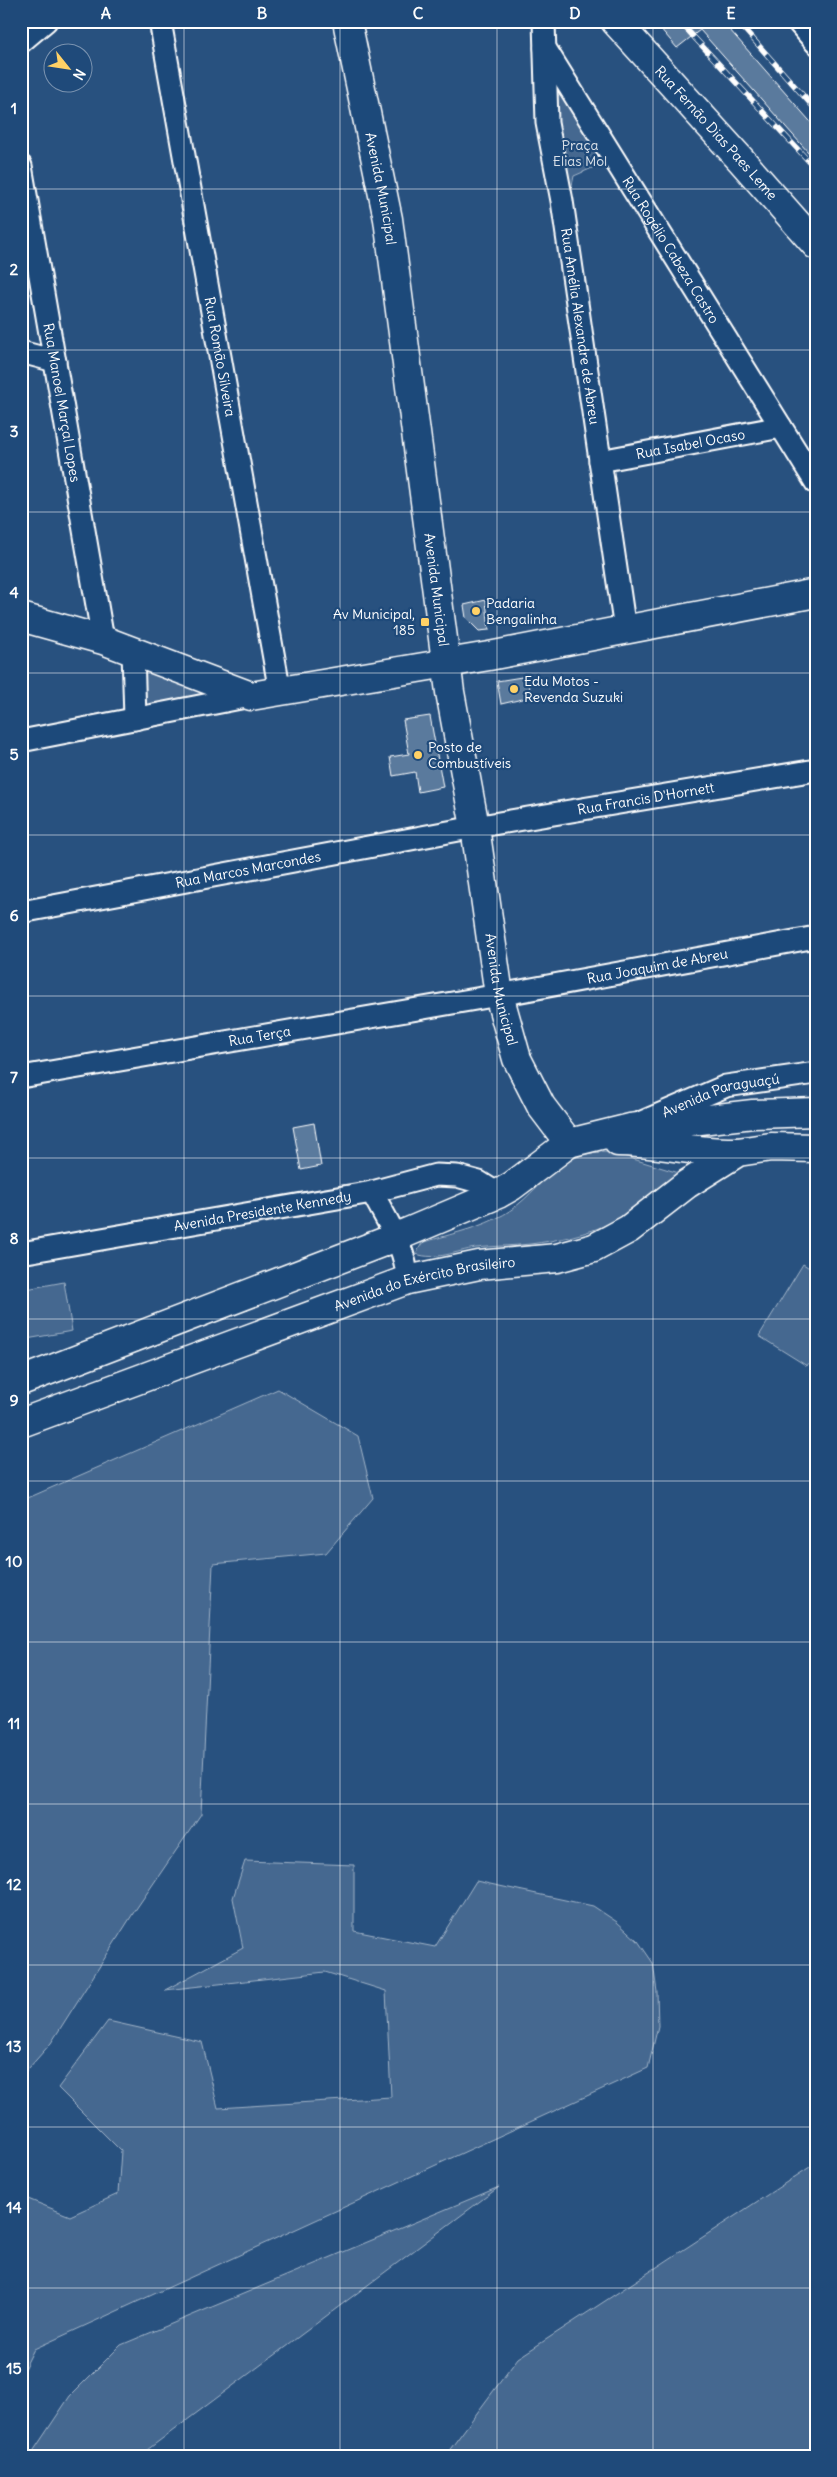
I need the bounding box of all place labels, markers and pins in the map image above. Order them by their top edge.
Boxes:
place label: Padaria Bengalinha [486,594,557,628]
place label: Av Municipal, 185 [333,605,415,639]
marker: Padaria Bengalinha [470,605,482,617]
marker: Av Municipal, 185 [419,616,431,628]
place label: Edu Motos - Revenda Suzuki [524,672,623,706]
marker: Edu Motos - Revenda Suzuki [508,683,520,695]
place label: Posto de Combustíveis [428,738,511,772]
marker: Posto de Combustíveis [412,749,424,761]

